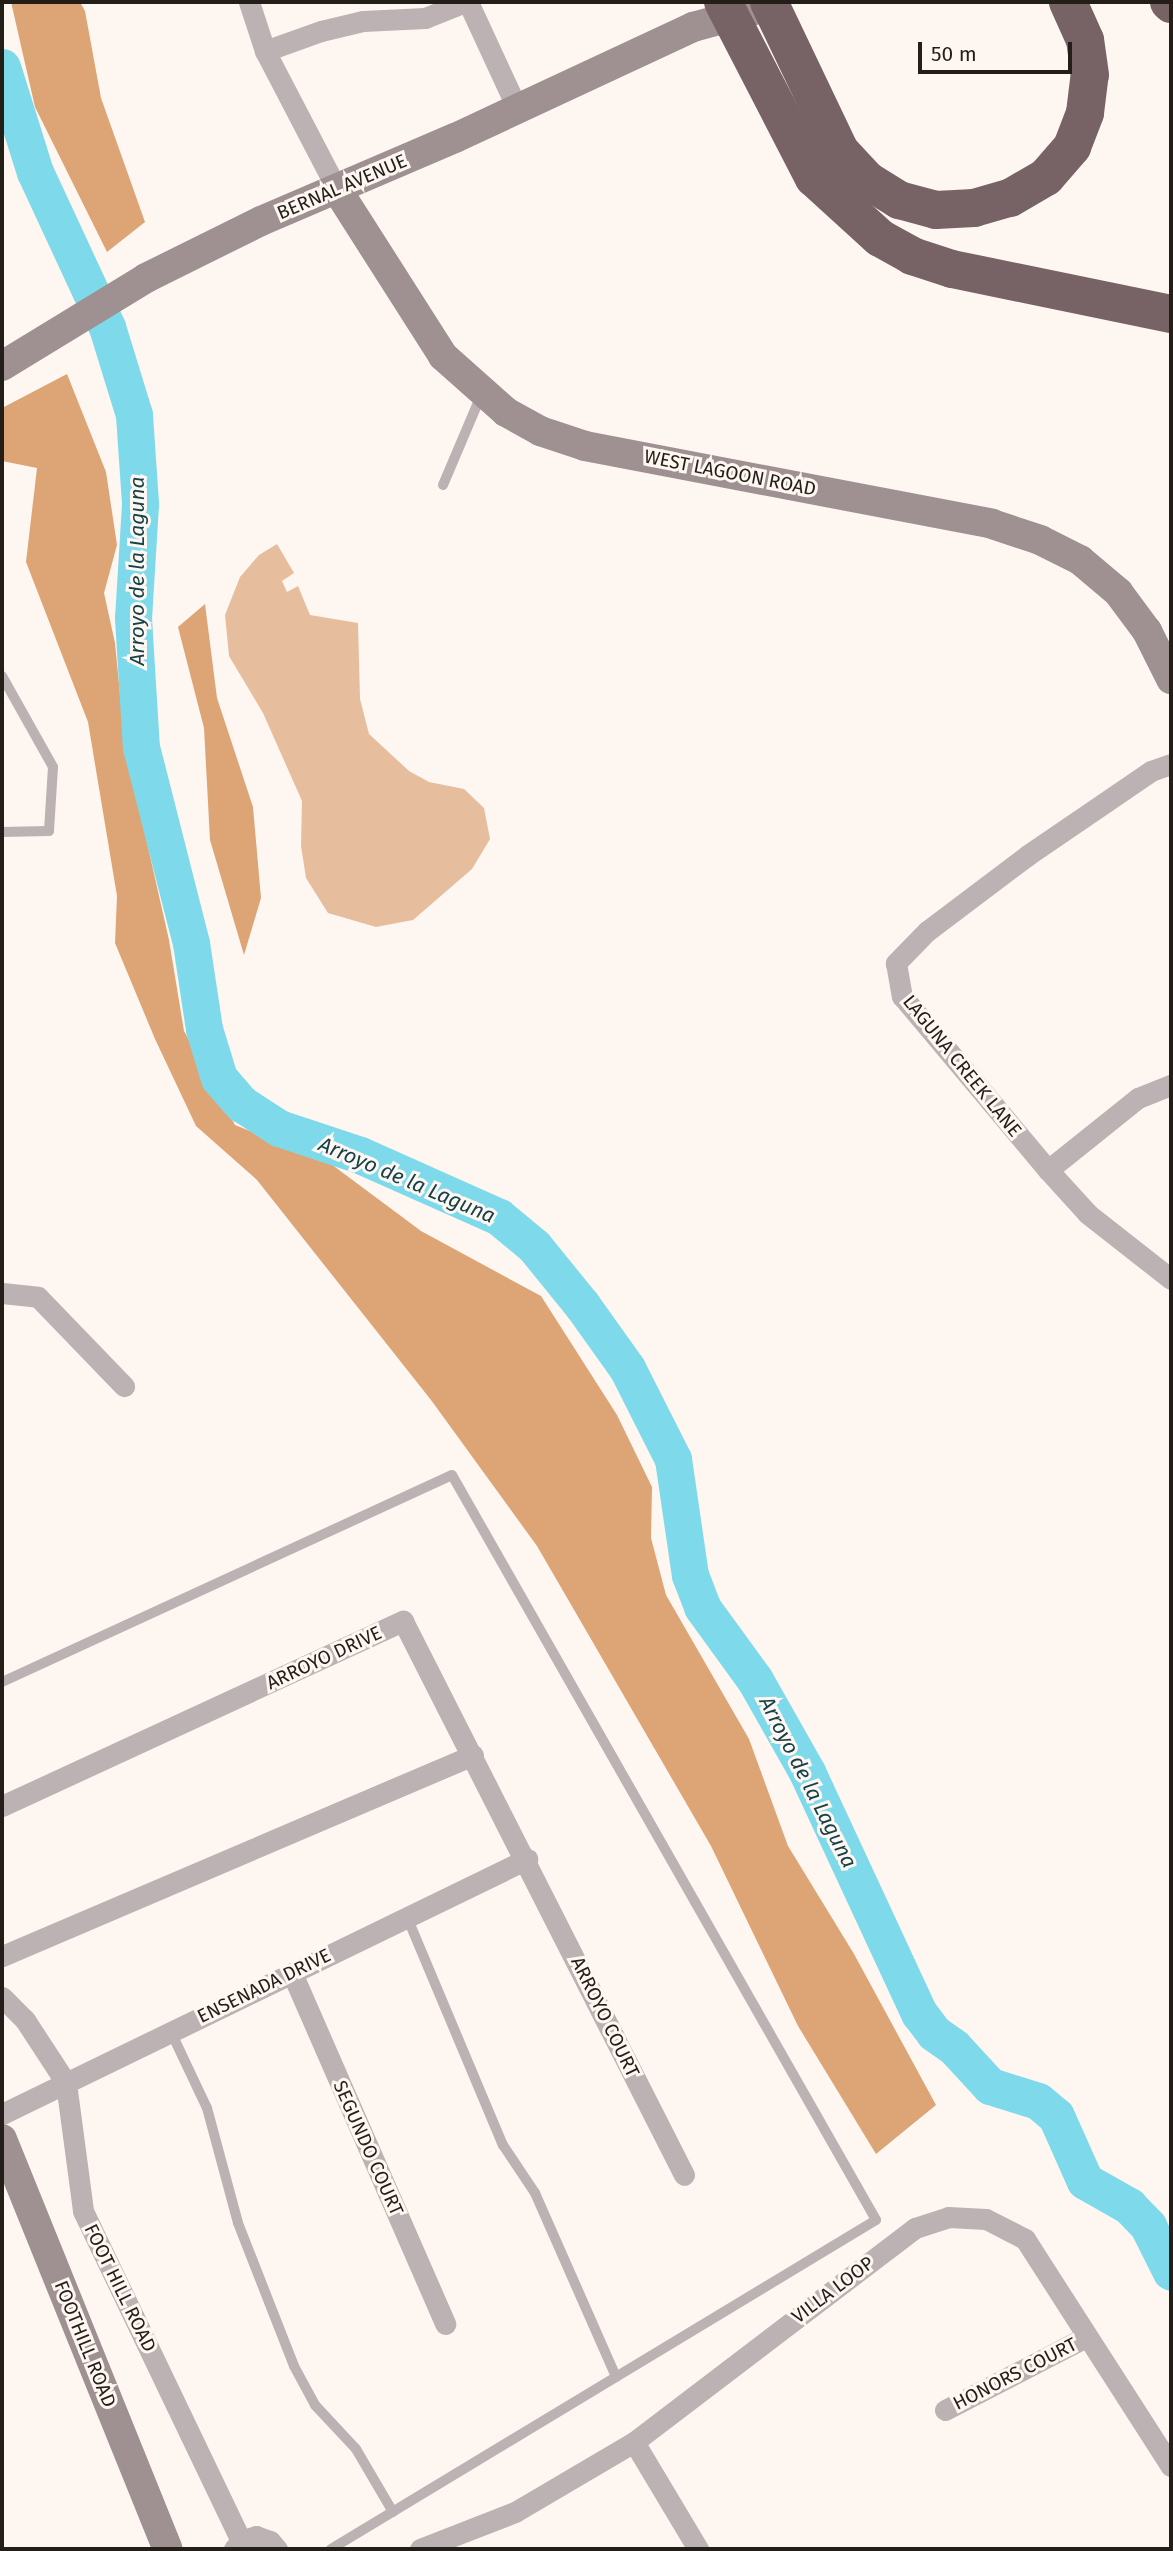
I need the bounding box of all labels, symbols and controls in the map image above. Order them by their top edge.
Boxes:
scale bar [921,28,1075,72]
text: 50 m [931,41,977,67]
street label: BERNAL AVENUE [274,149,410,225]
street label: WEST LAGOON ROAD [642,445,818,501]
water label: Arroyo de la Laguna [124,476,150,666]
street label: LAGUNA CREEK LANE [898,991,1026,1141]
water label: Arroyo de la Laguna [315,1131,499,1229]
street label: ARROYO DRIVE [263,1621,385,1695]
water label: Arroyo de la Laguna [754,1692,862,1872]
street label: ENSENADA DRIVE [194,1944,334,2028]
street label: ARROYO COURT [566,1953,644,2081]
street label: SEGUNDO COURT [328,2077,408,2219]
street label: FOOT HILL ROAD [79,2220,161,2356]
street label: VILLA LOOP [787,2252,879,2328]
street label: FOOTHILL ROAD [49,2277,121,2411]
street label: HONORS COURT [949,2333,1081,2415]

